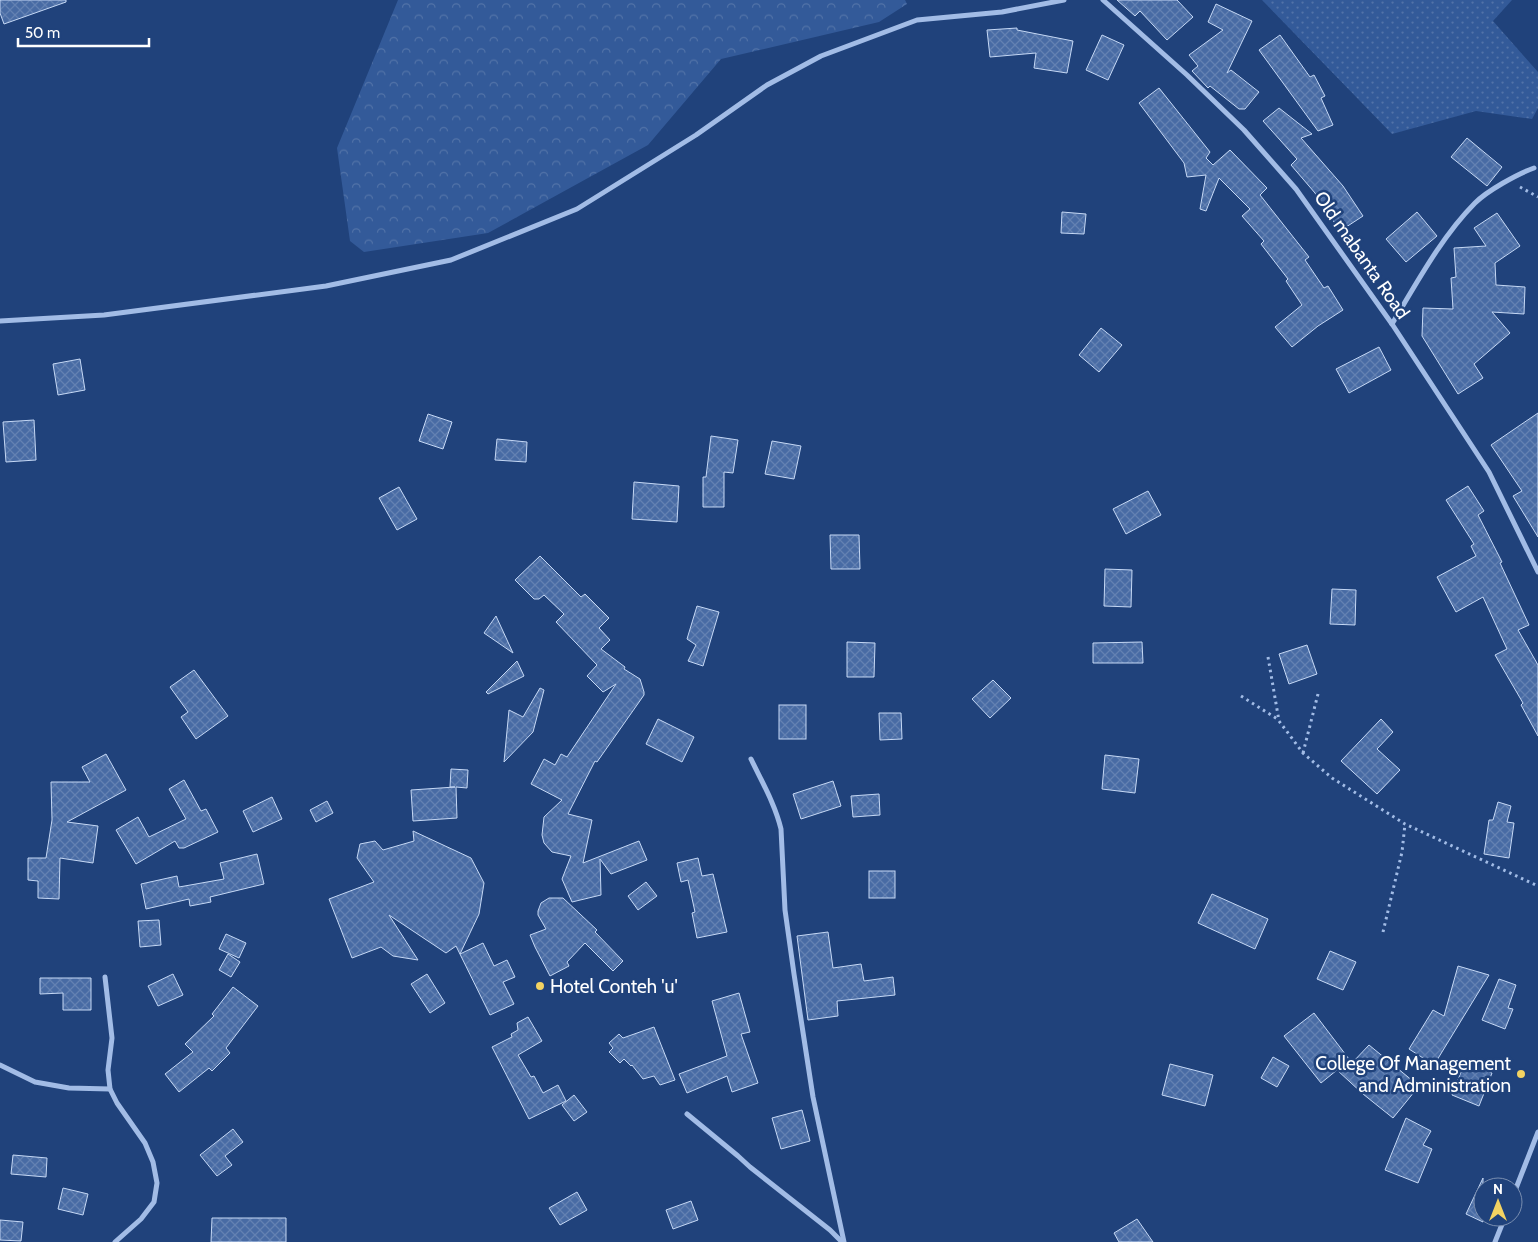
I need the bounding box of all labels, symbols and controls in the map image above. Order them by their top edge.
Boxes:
scale bar [18,15,149,47]
text: 50 m [25,24,60,42]
street label: Old mabanta Road [1309,187,1415,323]
place label: Hotel Conteh 'u' [550,975,678,998]
marker: Hotel Conteh 'u' [534,980,546,992]
place label: College Of Management and Administration [1315,1052,1512,1097]
marker: College Of Management and Administration [1515,1068,1527,1080]
north arrow [1473,1177,1523,1227]
text: N [1493,1180,1503,1198]

